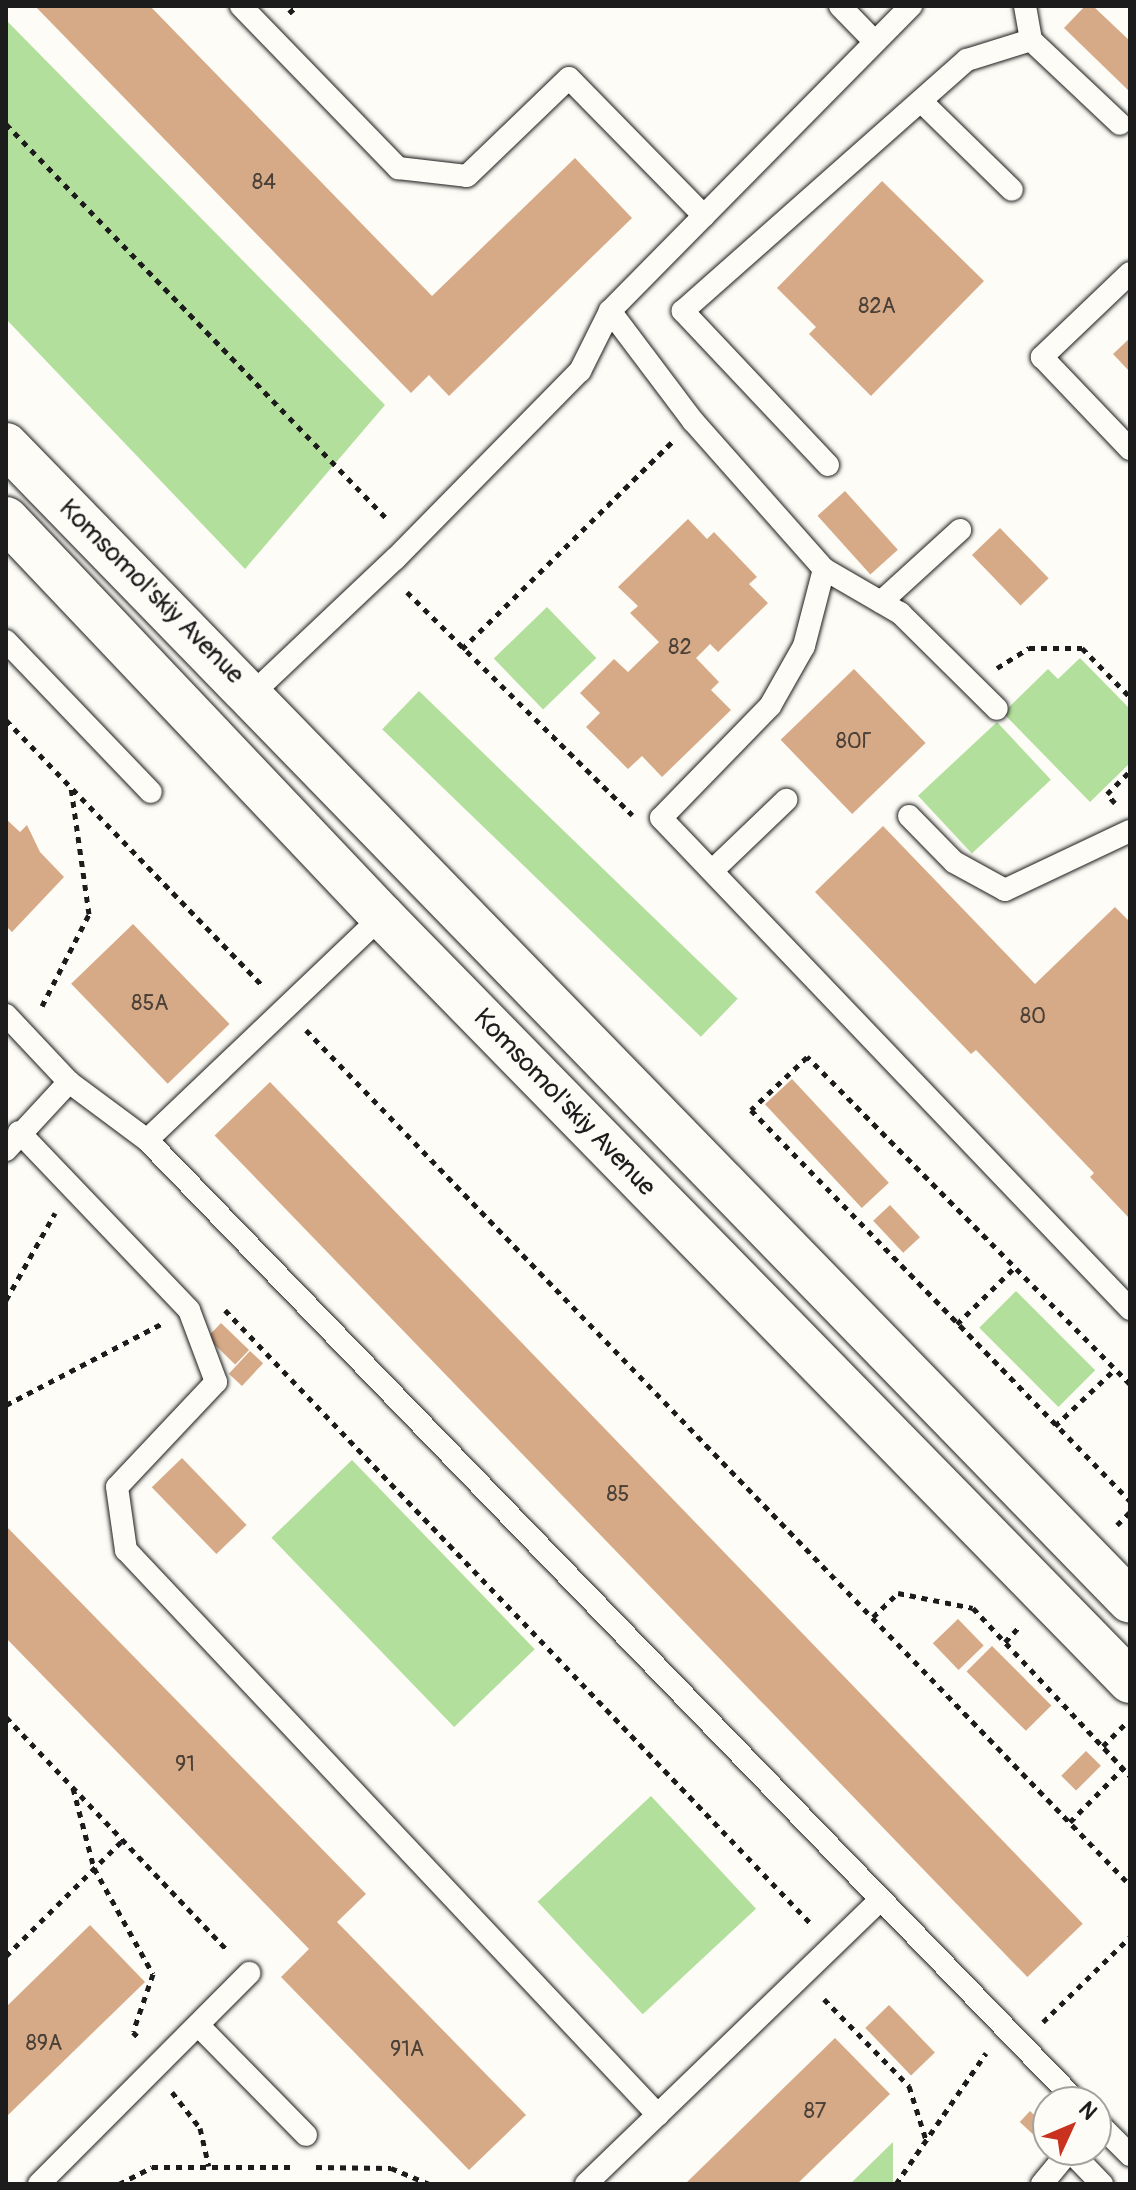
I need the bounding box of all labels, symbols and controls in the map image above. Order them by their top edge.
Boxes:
house number: 84 [252,170,276,196]
house number: 82А [858,294,896,320]
street label: Komsomol'skiy Avenue [52,493,250,691]
house number: 82 [668,635,692,661]
house number: 80Г [836,729,872,755]
house number: 85А [131,991,169,1017]
street label: Komsomol'skiy Avenue [466,1003,662,1203]
house number: 80 [1020,1004,1046,1030]
house number: 85 [606,1482,630,1508]
house number: 91 [175,1752,195,1778]
house number: 89А [26,2031,62,2057]
house number: 91А [390,2037,424,2063]
north arrow [1032,2086,1112,2166]
text: N [1073,2096,1103,2126]
house number: 87 [804,2099,826,2125]

